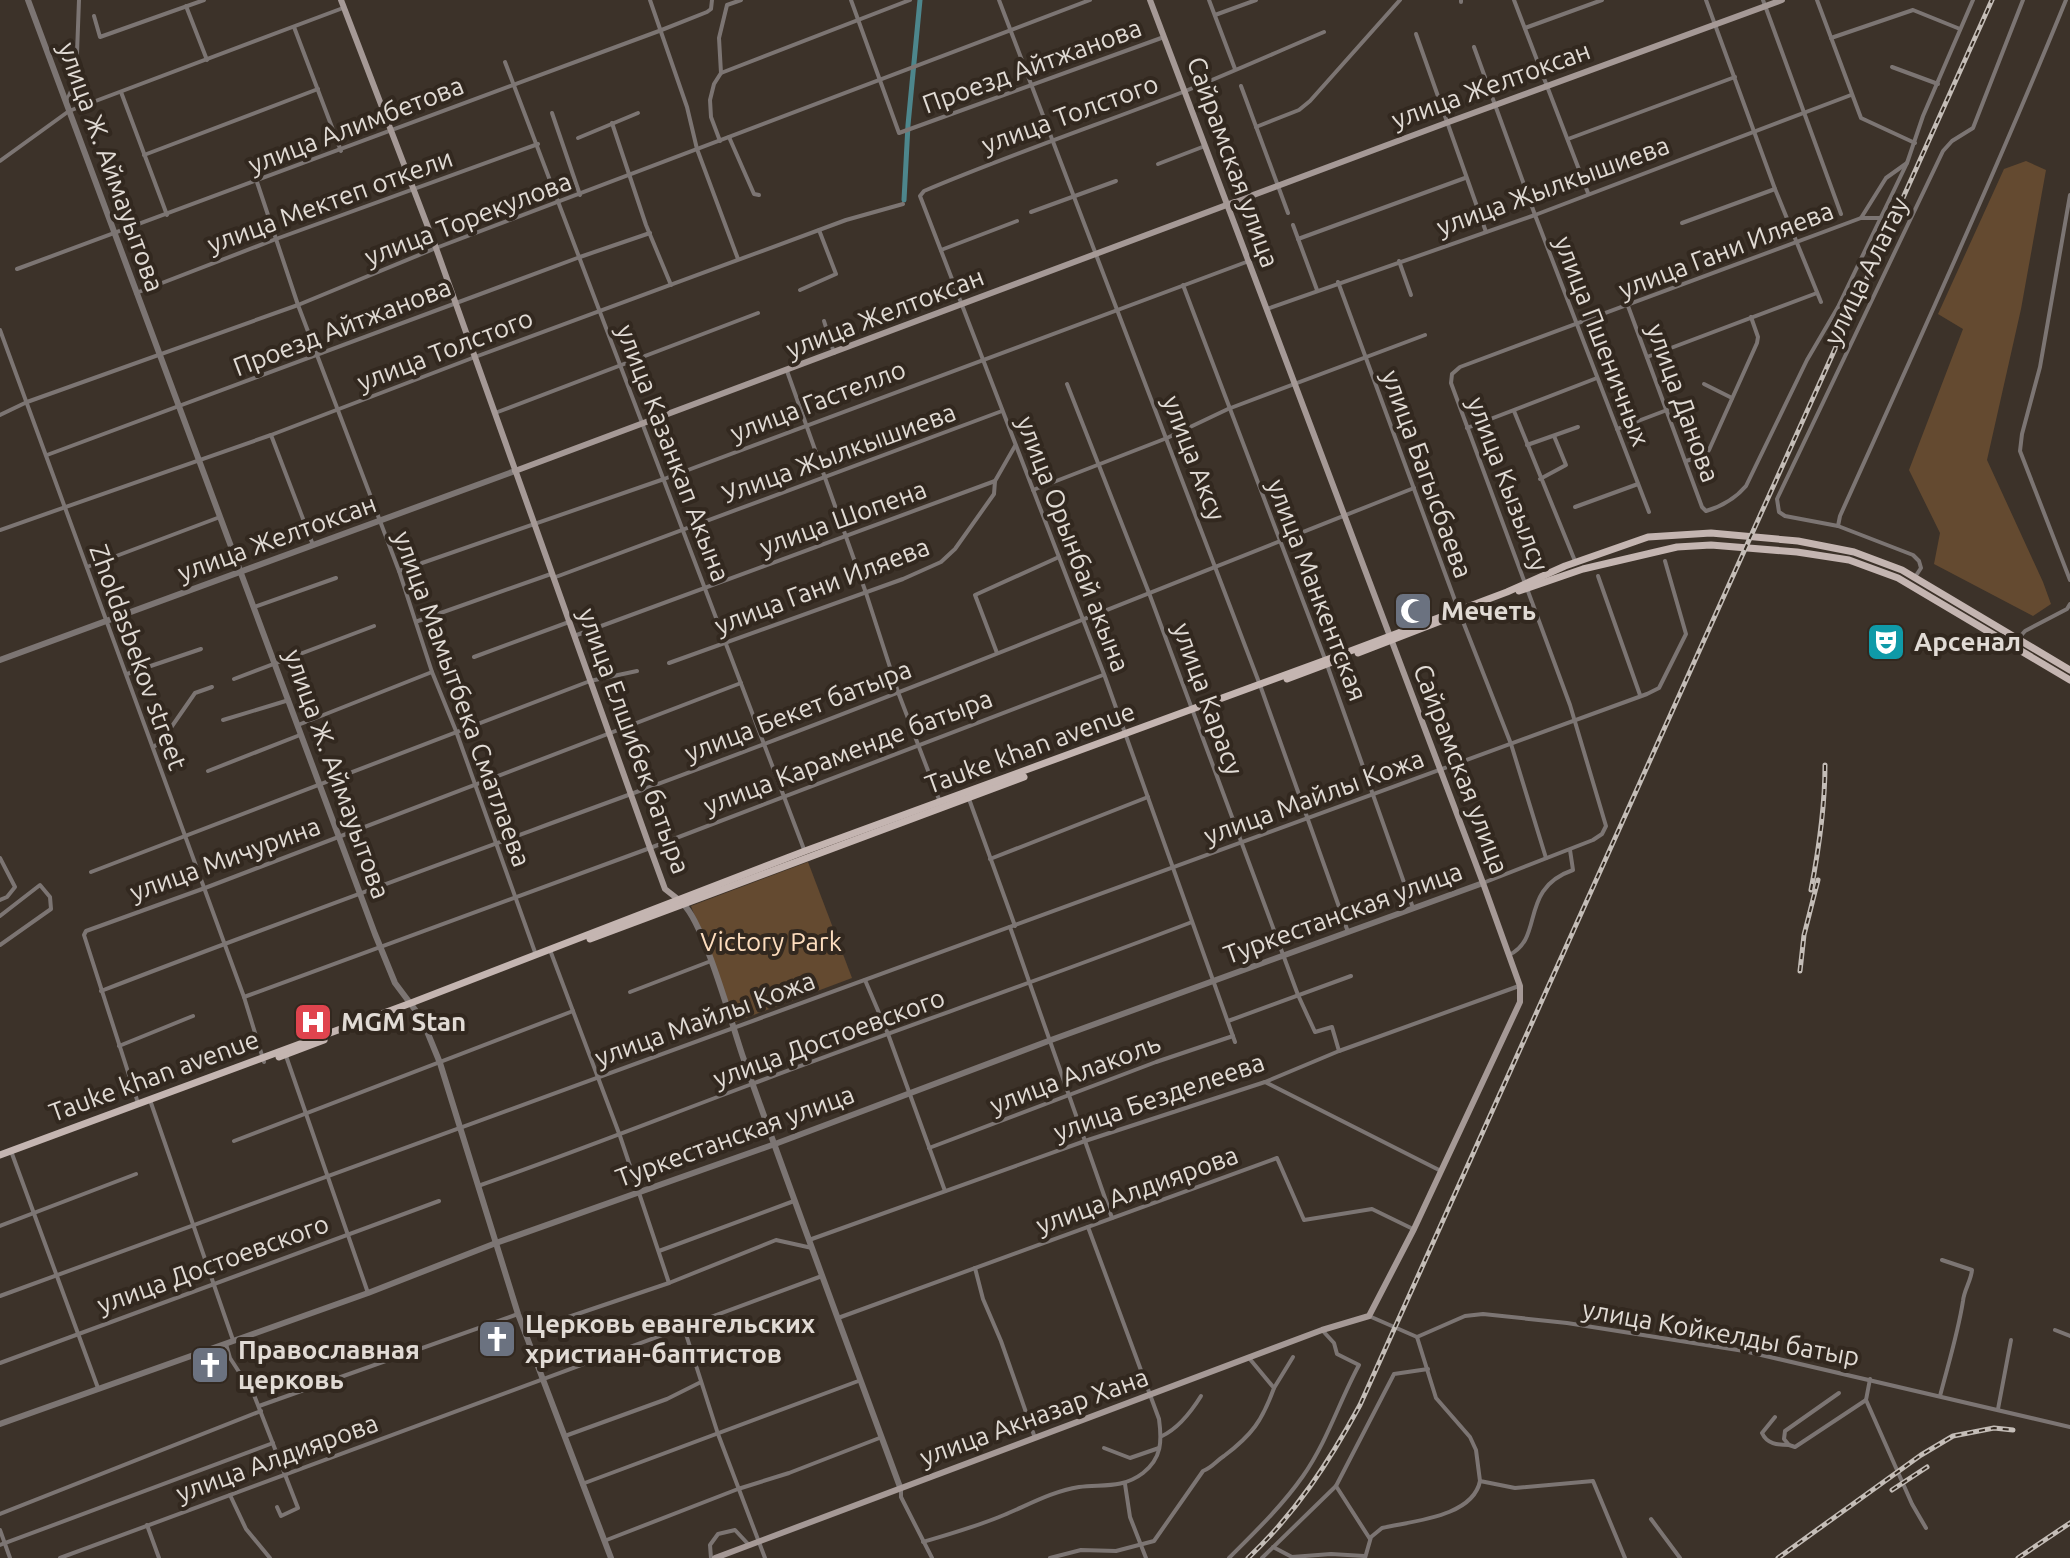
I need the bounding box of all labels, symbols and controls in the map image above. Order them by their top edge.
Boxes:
street label: Проезд Айтжанова [918,12,1145,119]
street label: улица Желтоксан [1388,35,1594,134]
street label: улица Ж. Аймауытова [53,38,170,295]
street label: Сайрамская улица [1182,53,1285,271]
street label: улица Толстого [978,68,1162,159]
street label: улица Алимбетова [244,70,468,179]
street label: улица Жылкышиева [1433,130,1673,241]
street label: улица Мектеп откели [203,143,456,258]
street label: улица Торекулова [360,166,575,271]
street label: улица Алатау [1817,192,1914,349]
street label: улица Гани Иляева [1614,195,1837,304]
street label: улица Пшеничных [1549,232,1656,450]
street label: улица Желтоксан [782,262,988,364]
street label: Проезд Айтжанова [229,272,455,381]
street label: улица Толстого [353,303,537,396]
street label: улица Казанкап Акына [611,320,736,585]
street label: улица Данова [1641,320,1726,486]
street label: улица Гастелло [726,354,909,447]
street label: улица Багысбаева [1376,366,1479,582]
street label: улица Аксу [1157,391,1232,525]
street label: улица Кызылсу [1462,393,1555,575]
street label: Улица Жылкышиева [718,397,960,508]
street label: улица Орынбай акына [1011,412,1136,676]
street label: улица Шопена [755,474,930,561]
street label: улица Манкентская [1262,475,1373,705]
street label: улица Желтоксан [174,488,380,587]
street label: улица Мамытбека Сматлаева [388,527,537,871]
street label: улица Гани Иляева [710,531,933,640]
street label: Zholdasbekov street [84,540,193,773]
mosque icon: Мечеть [1392,590,1434,632]
place label: Мечеть [1441,596,1536,625]
street label: улица Елшибек батыра [573,604,696,878]
street label: улица Карасу [1168,619,1249,779]
theatre icon: Арсенал [1865,621,1907,663]
place label: Арсенал [1914,627,2021,656]
street label: улица Ж. Аймауытова [279,645,396,902]
street label: улица Бекет батыра [680,654,915,767]
street label: Сайрамская улица [1408,660,1515,878]
street label: улица Караменде батыра [699,683,996,820]
street label: Tauke khan avenue [921,696,1139,799]
street label: улица Майлы Кожа [1200,743,1428,850]
street label: улица Мичурина [126,811,324,906]
street label: Туркестанская улица [1220,856,1466,969]
park label: Victory Park [700,927,842,956]
street label: улица Майлы Кожа [591,965,819,1072]
street label: улица Достоевского [709,982,949,1093]
hospital icon: MGM Stan [292,1001,334,1043]
place label: MGM Stan [341,1007,466,1036]
street label: Tauke khan avenue [45,1024,263,1127]
street label: улица Алаколь [986,1028,1164,1119]
street label: улица Безделеева [1050,1047,1268,1146]
street label: Туркестанская улица [612,1079,858,1192]
street label: улица Алдиярова [1032,1140,1242,1240]
street label: улица Достоевского [93,1208,333,1319]
street label: улица Койкелды батыр [1580,1294,1862,1371]
place label: Церковь евангельских христиан-баптистов [525,1309,815,1368]
church icon: Церковь евангельских христиан-баптистов [476,1318,518,1360]
place label: Православная церковь [238,1335,420,1394]
church icon: Православная церковь [189,1344,231,1386]
street label: улица Акназар Хана [916,1362,1152,1471]
street label: улица Алдиярова [172,1408,382,1508]

